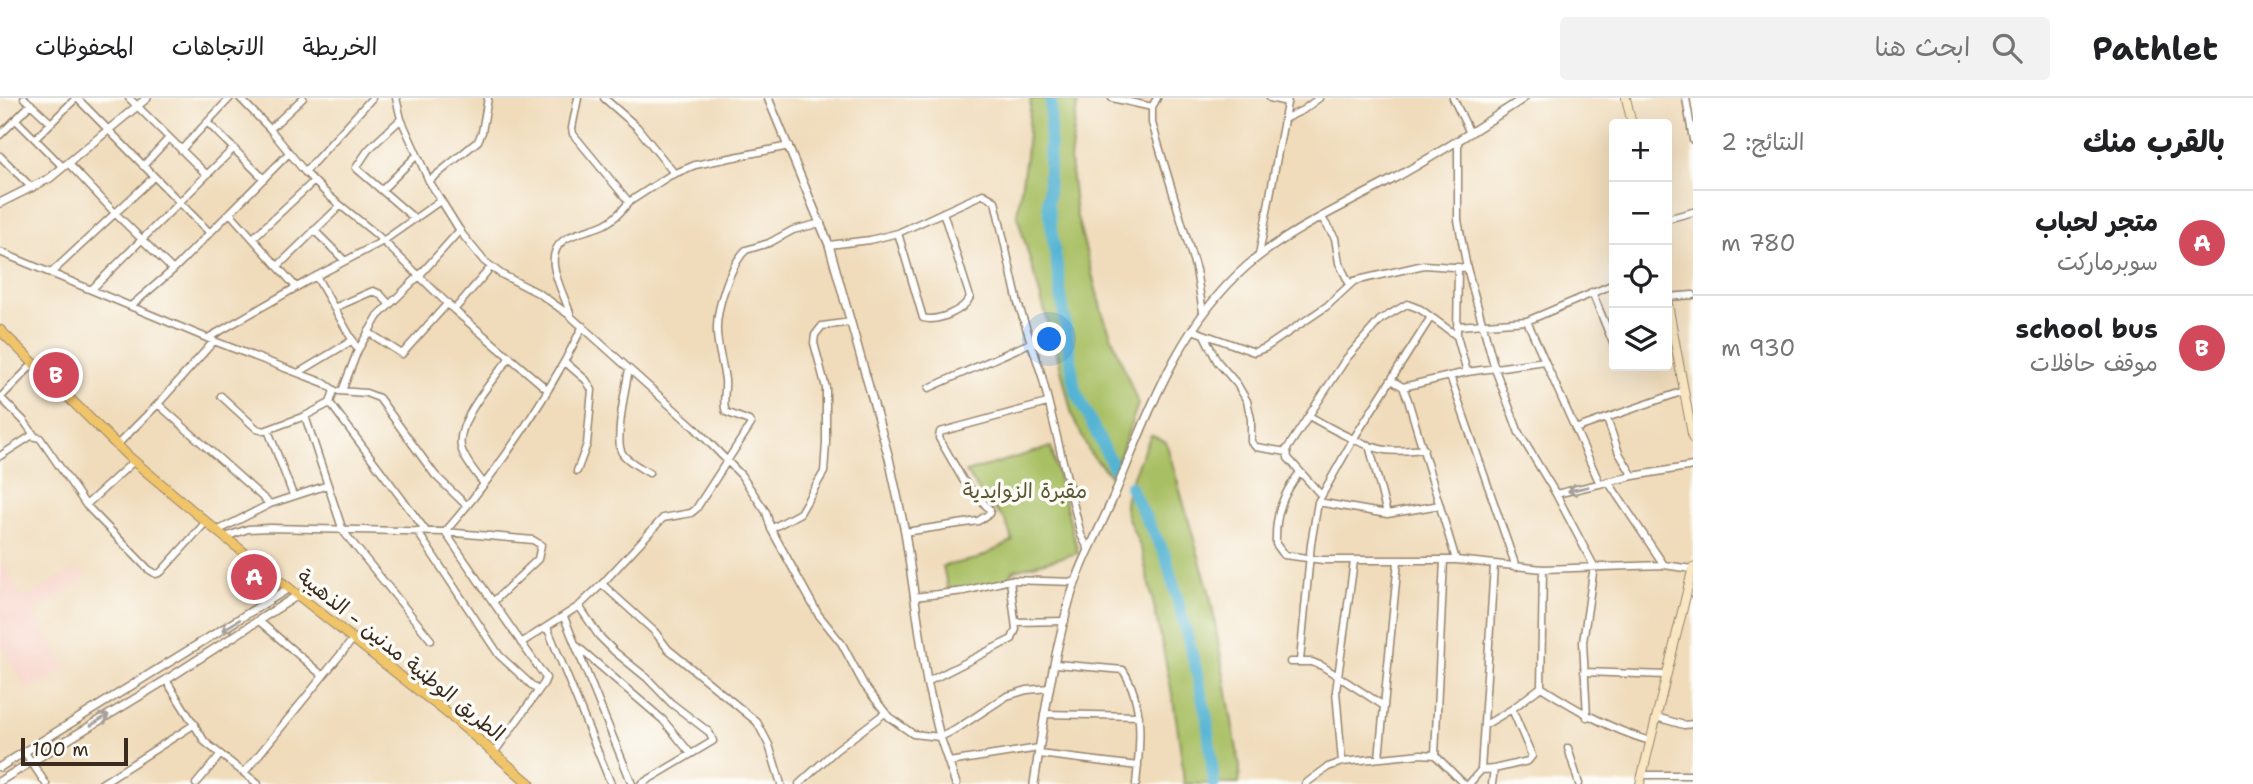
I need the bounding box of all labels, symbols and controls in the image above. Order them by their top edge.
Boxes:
search box [1560,17,2050,80]
text: Pathlet [2092,26,2218,71]
text: ابحث هنا [1875,29,1970,64]
icon: search [1988,29,2026,67]
text: المحفوظات [35,31,134,63]
text: الاتجاهات [172,31,265,63]
text: الخريطة [303,31,377,63]
map controls [1609,119,1672,371]
button: + [1609,119,1672,182]
text: بالقرب منك [2083,121,2225,162]
text: النتائج: 2 [1721,127,1804,157]
button: − [1609,182,1672,245]
text: متجر لحباب [2035,204,2158,239]
text: 780 m [1721,228,1796,258]
text: A [2193,228,2211,258]
button: locate [1609,245,1672,308]
text: سوبرماركت [2057,247,2158,277]
button: layers [1609,308,1672,371]
text: school bus [2016,311,2158,346]
your location [1032,322,1066,356]
text: 930 m [1721,333,1795,363]
text: B [2195,333,2209,363]
text: موقف حافلات [2030,348,2158,378]
pin: B [33,349,79,401]
park label: مقبرة الزوايدية [963,477,1087,505]
one-way arrow [1567,483,1590,497]
pin: A [231,551,277,603]
street label: الطريق الوطنية مدنين - الذهيبة [291,562,511,748]
one-way arrow [222,618,242,632]
one-way arrow [90,712,110,726]
scale bar [21,735,128,767]
text: 100 m [32,737,89,762]

